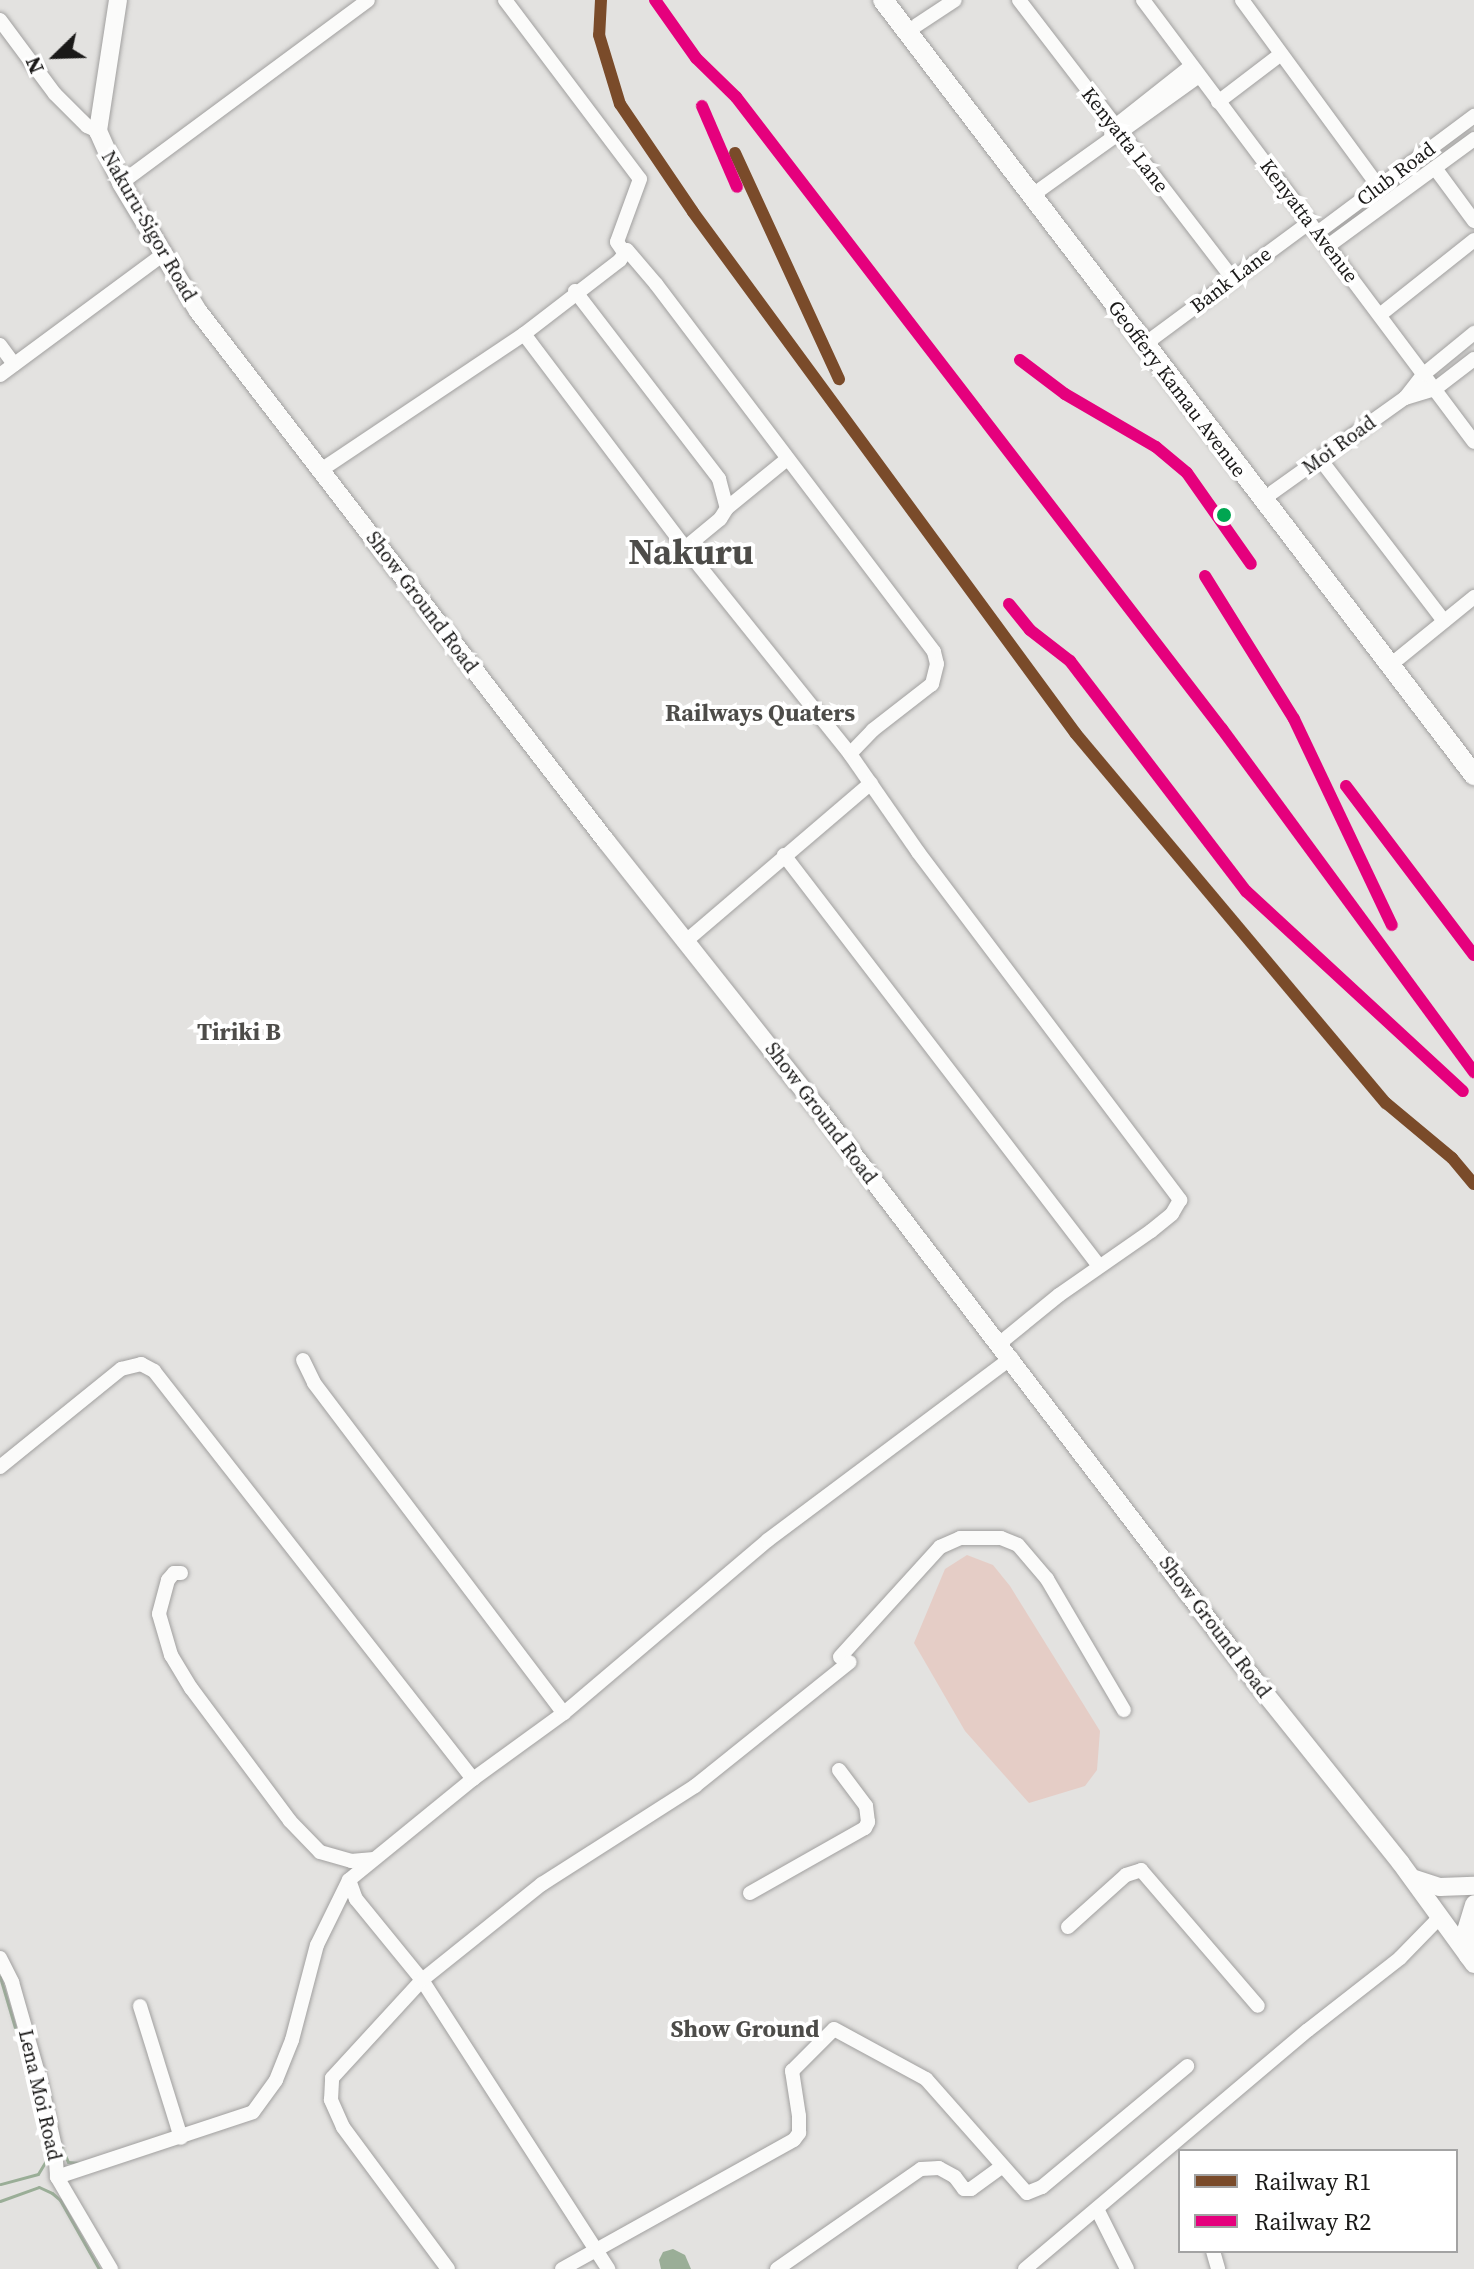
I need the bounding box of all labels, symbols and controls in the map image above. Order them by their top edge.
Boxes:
north arrow [16,16,96,96]
text: N [17,52,51,79]
street label: Kenyatta Lane [1076,83,1174,197]
street label: Club Road [1352,137,1440,211]
street label: Nakuru-Sigor Road [96,147,202,305]
street label: Kenyatta Avenue [1255,155,1363,287]
street label: Bank Lane [1186,242,1276,318]
street label: Geoffery Kamau Avenue [1103,296,1251,482]
street label: Moi Road [1298,410,1380,480]
unlabelled marker [1216,507,1232,523]
street label: Show Ground Road [361,527,483,677]
district label: Nakuru [628,530,754,574]
district label: Railways Quaters [665,699,855,727]
district label: Tiriki B [197,1018,281,1046]
street label: Show Ground Road [760,1038,882,1188]
street label: Show Ground Road [1154,1552,1276,1702]
district label: Show Ground [670,2015,820,2043]
street label: Lena Moi Road [13,2027,67,2163]
legend [1178,2149,1458,2253]
text: Railway R1 [1254,2165,1371,2198]
text: Railway R2 [1254,2205,1371,2238]

